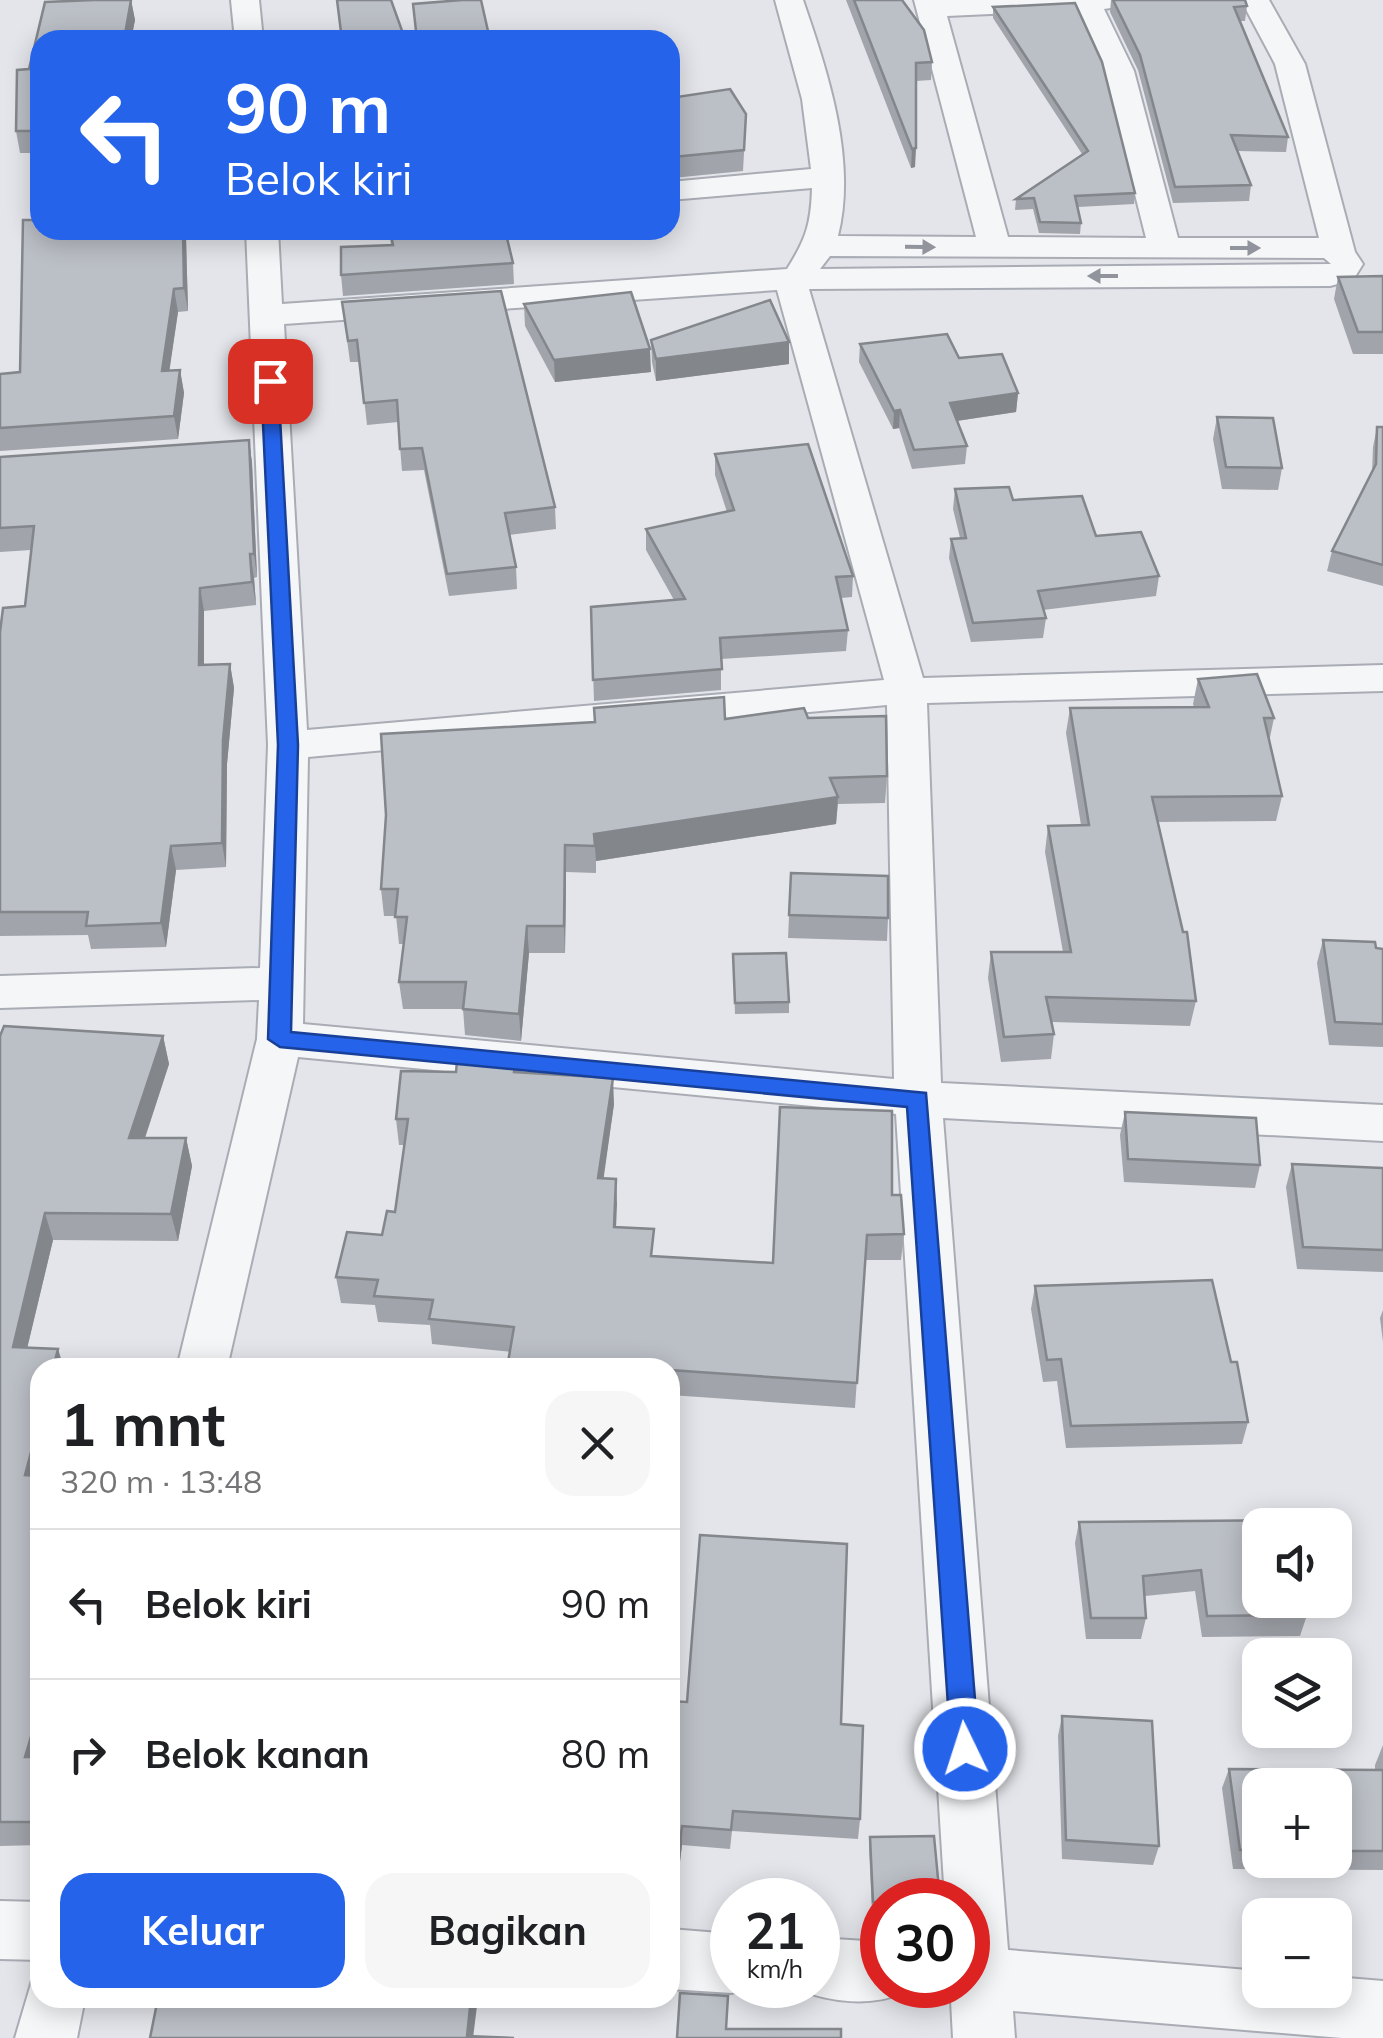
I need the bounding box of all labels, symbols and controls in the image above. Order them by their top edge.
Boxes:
text: 90 m [225,63,391,151]
icon: left [60,70,190,200]
text: Belok kiri [225,150,412,206]
one-way arrow [905,240,937,256]
one-way arrow [1230,240,1262,256]
one-way arrow [1086,268,1118,284]
pin [228,339,313,424]
icon: arrive [243,354,298,409]
text: 1 mnt [60,1386,225,1461]
button: close [545,1391,650,1496]
text: 320 m · 13:48 [60,1461,262,1501]
map controls [1242,1508,1352,2008]
button: sound [1242,1508,1352,1618]
icon: left [60,1577,115,1632]
text: Belok kiri [145,1580,312,1628]
text: 90 m [561,1580,650,1628]
button: layers [1242,1638,1352,1748]
position arrow [913,1697,1017,1801]
icon: right [60,1727,115,1782]
text: Belok kanan [145,1730,370,1778]
text: 80 m [561,1730,650,1778]
button: + [1242,1768,1352,1878]
button: Keluar [60,1873,345,1988]
button: Bagikan [365,1873,650,1988]
speed limit sign: 30 [860,1878,990,2008]
button: − [1242,1898,1352,2008]
text: 21 [745,1899,805,1962]
text: km/h [747,1953,803,1984]

